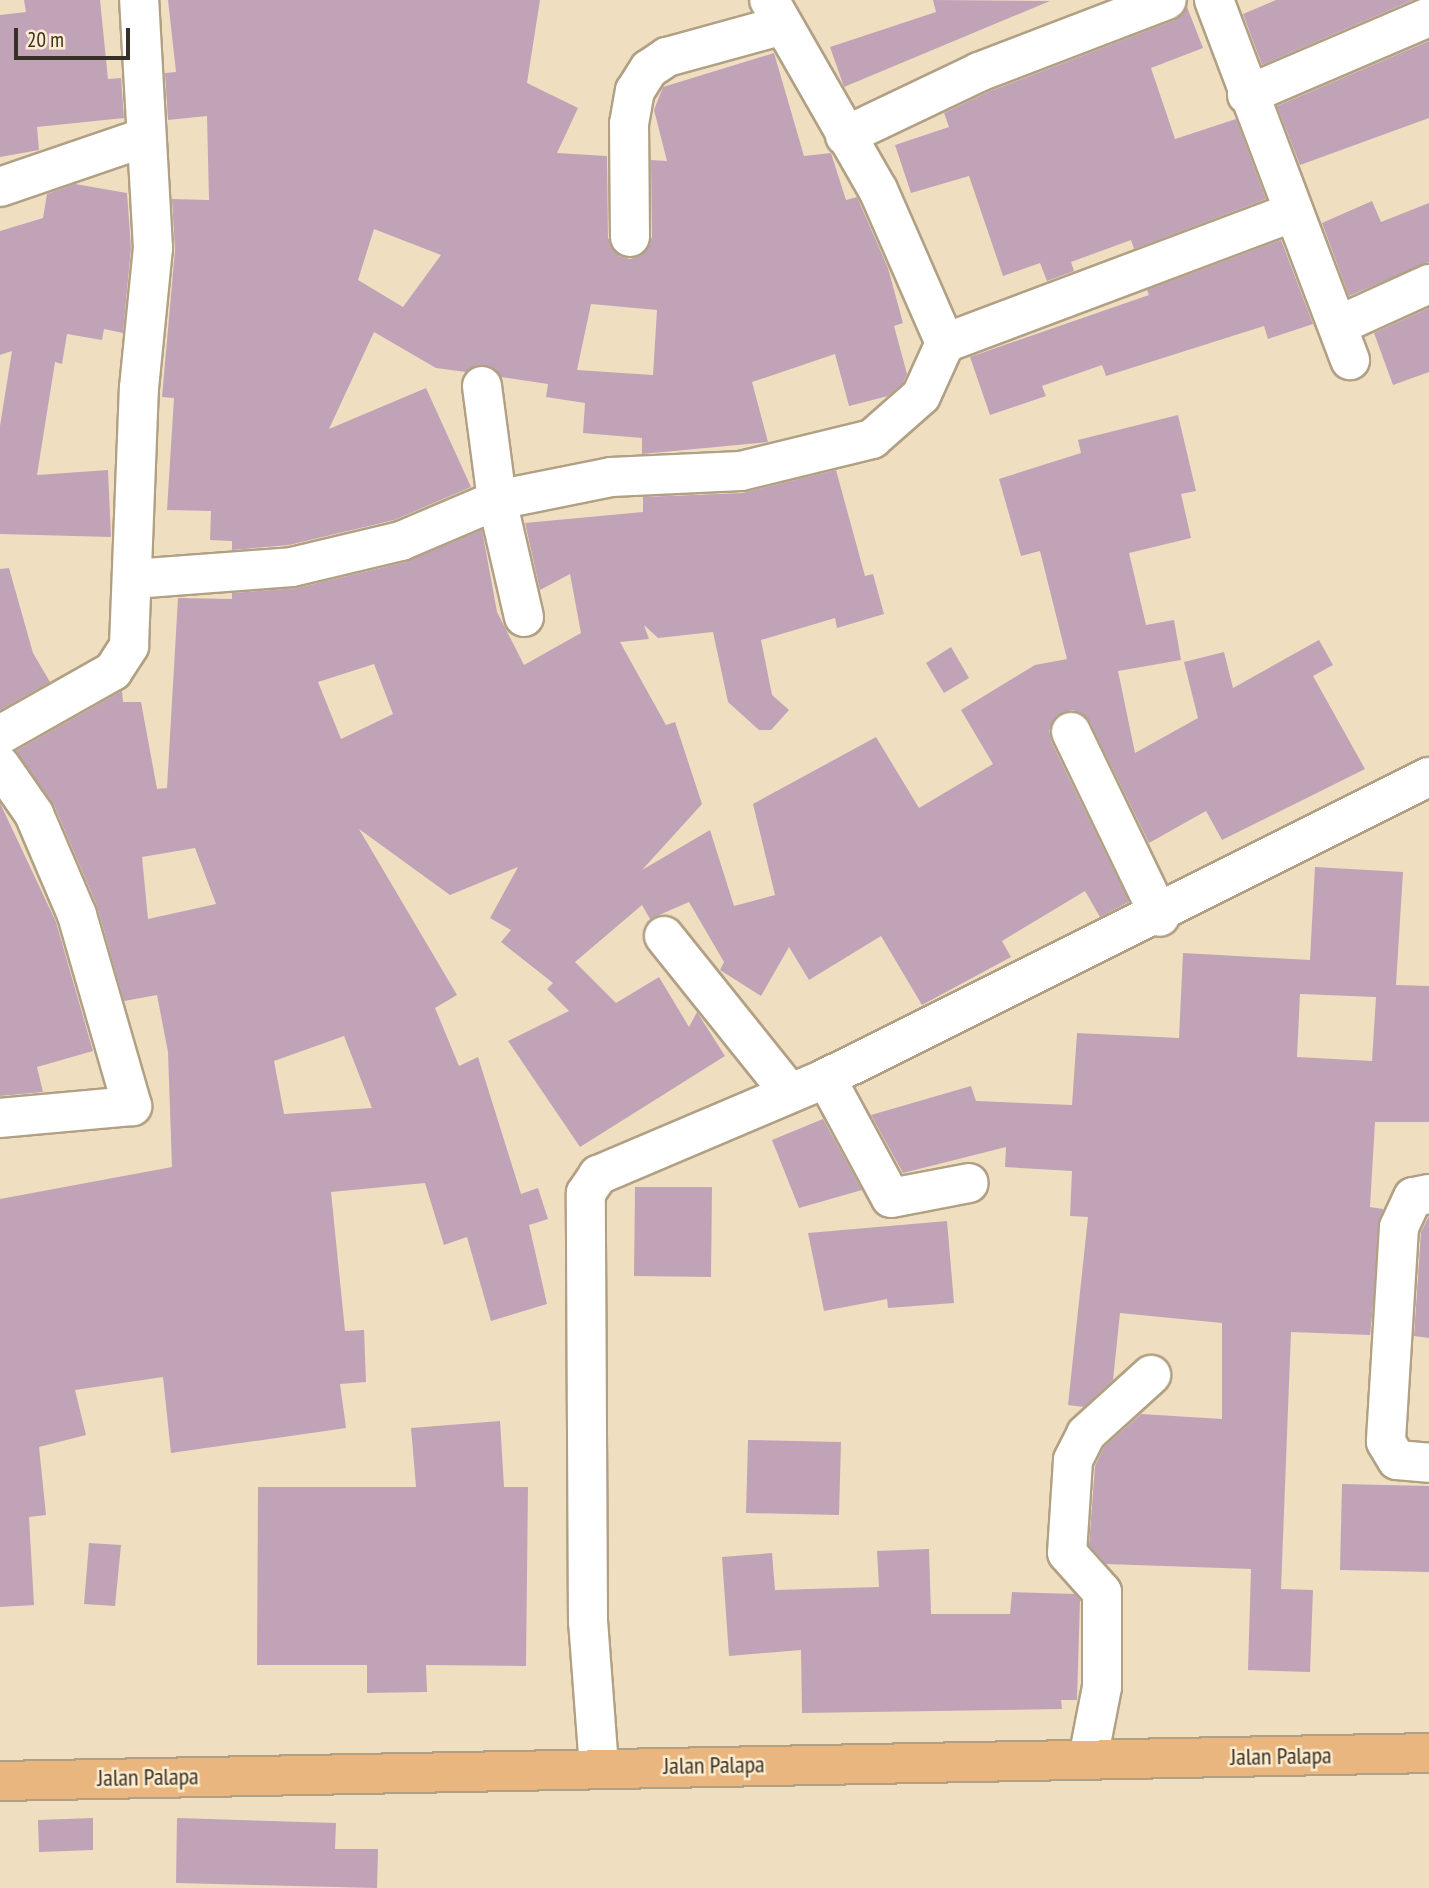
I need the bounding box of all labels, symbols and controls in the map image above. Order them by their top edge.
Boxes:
scale bar [18,14,133,58]
text: 20 m [27,26,64,53]
street label: Jalan Palapa [1230,1741,1332,1771]
street label: Jalan Palapa [663,1750,765,1780]
street label: Jalan Palapa [97,1762,199,1792]

